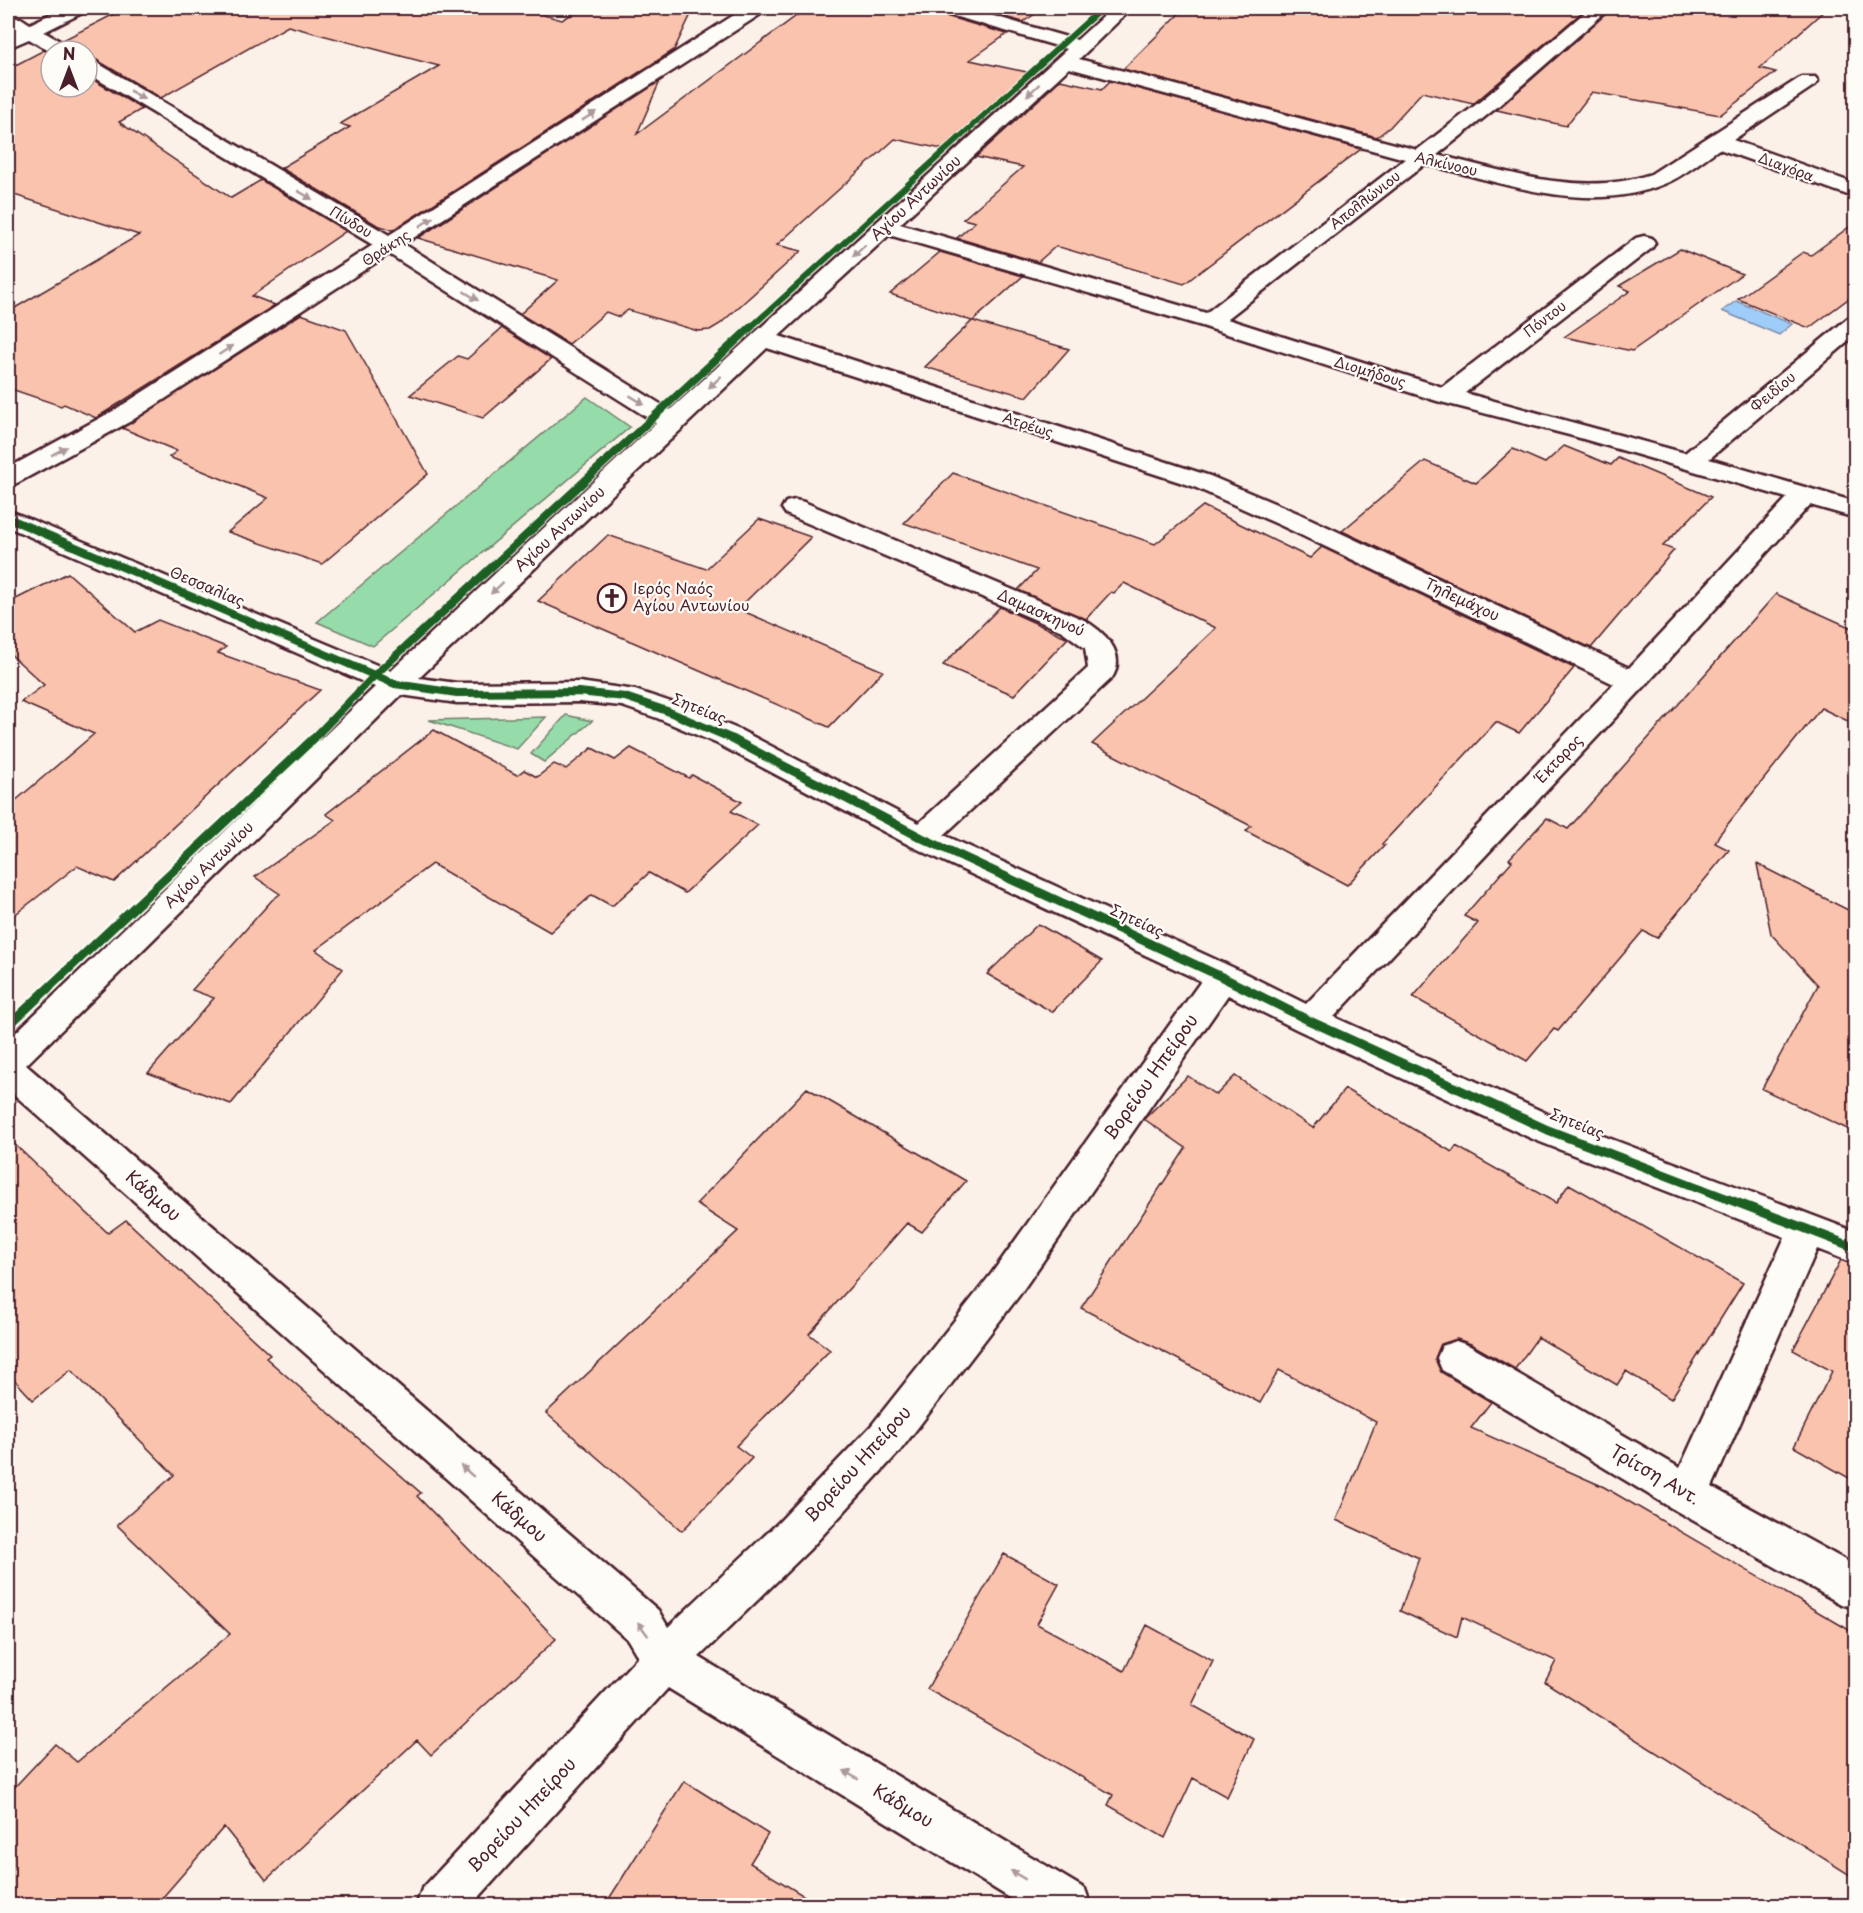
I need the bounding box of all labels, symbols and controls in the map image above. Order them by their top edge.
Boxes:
north arrow [39,39,99,99]
text: N [63,41,75,65]
one-way arrow [1026,83,1041,97]
one-way arrow [129,90,146,100]
one-way arrow [581,110,597,122]
street label: Αλκίνοου [1413,146,1480,181]
street label: Διαγόρα [1755,147,1817,186]
street label: Αγίου Αντωνίου [865,149,965,245]
street label: Απολλώνιου [1325,165,1404,234]
one-way arrow [297,189,313,200]
street label: Πίνδου [326,201,377,242]
one-way arrow [417,216,433,228]
street label: Θράκης [357,224,414,271]
one-way arrow [852,244,867,258]
one-way arrow [463,291,479,302]
street label: Πόντου [1519,295,1570,342]
one-way arrow [218,344,234,355]
street label: Διομήδους [1332,351,1408,392]
street label: Φειδίου [1746,366,1800,417]
one-way arrow [708,375,723,389]
one-way arrow [629,394,645,405]
street label: Ατρέως [1000,407,1056,443]
one-way arrow [51,446,68,456]
street label: Αγίου Αντωνίου [509,480,609,576]
street label: Θεσσαλίας [167,560,249,612]
street label: Τηλεμάχου [1422,571,1504,626]
place label: Ιερός Ναός Αγίου Αντωνίου [633,576,750,616]
one-way arrow [490,581,505,595]
church icon: Ιερός Ναός Αγίου Αντωνίου [596,582,628,614]
street label: Δαμασκηνού [994,582,1089,641]
street label: Σητείας [669,686,730,729]
street label: Έκτορος [1528,728,1587,789]
street label: Αγίου Αντωνίου [158,815,258,913]
street label: Σητείας [1107,897,1168,942]
street label: Βορείου Ηπείρου [1096,1008,1203,1145]
street label: Σητείας [1547,1101,1608,1144]
street label: Κάδμου [120,1163,188,1227]
street label: Βορείου Ηπείρου [797,1399,917,1527]
street label: Τρίτση Αντ. [1606,1437,1706,1510]
one-way arrow [460,1465,475,1478]
street label: Κάδμου [486,1484,554,1548]
one-way arrow [637,1621,649,1637]
street label: Βορείου Ηπείρου [460,1750,581,1878]
one-way arrow [843,1769,859,1780]
street label: Κάδμου [869,1776,939,1833]
one-way arrow [1010,1870,1026,1881]

